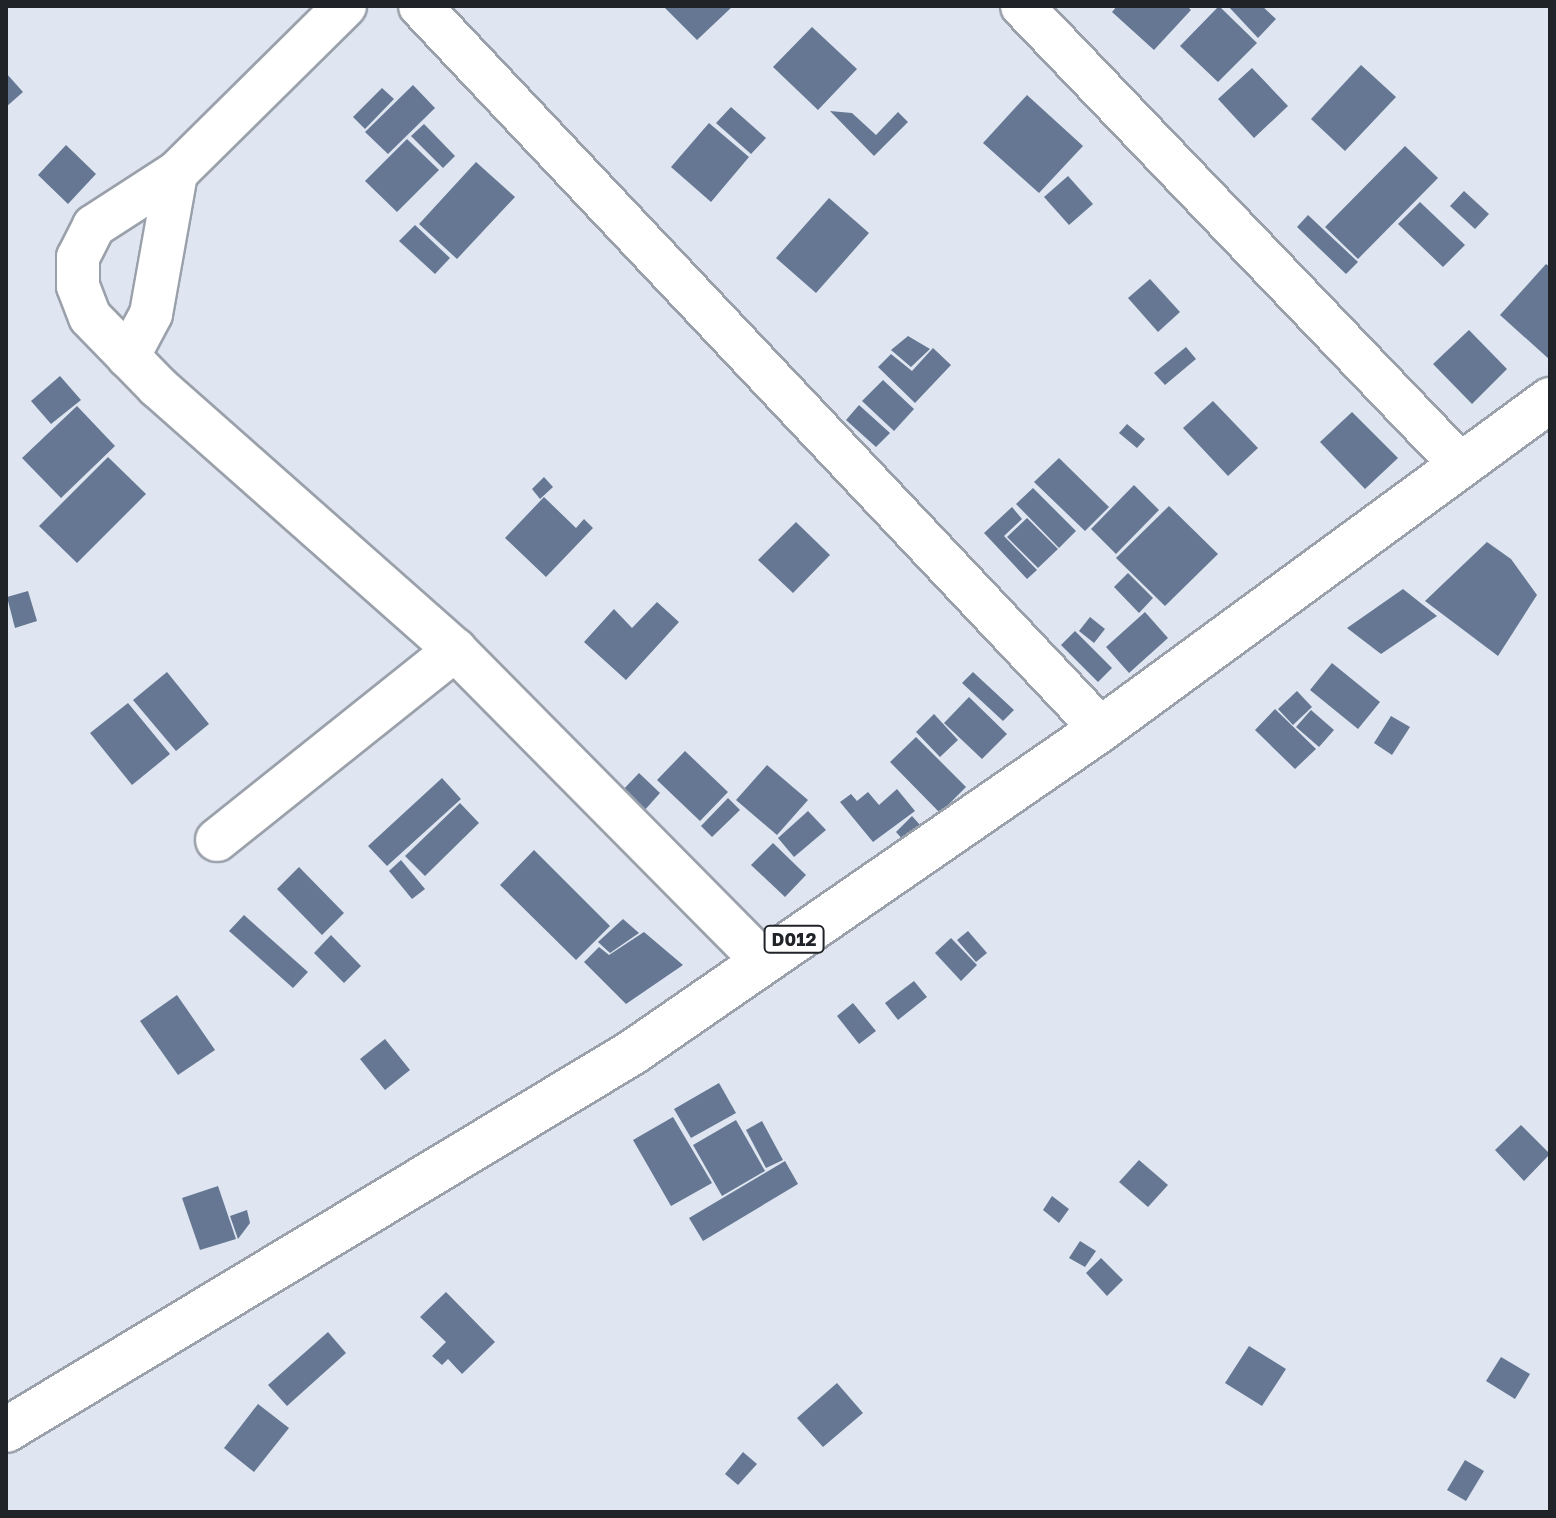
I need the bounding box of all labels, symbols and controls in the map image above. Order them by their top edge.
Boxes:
road number: D012 [762,925,826,953]

